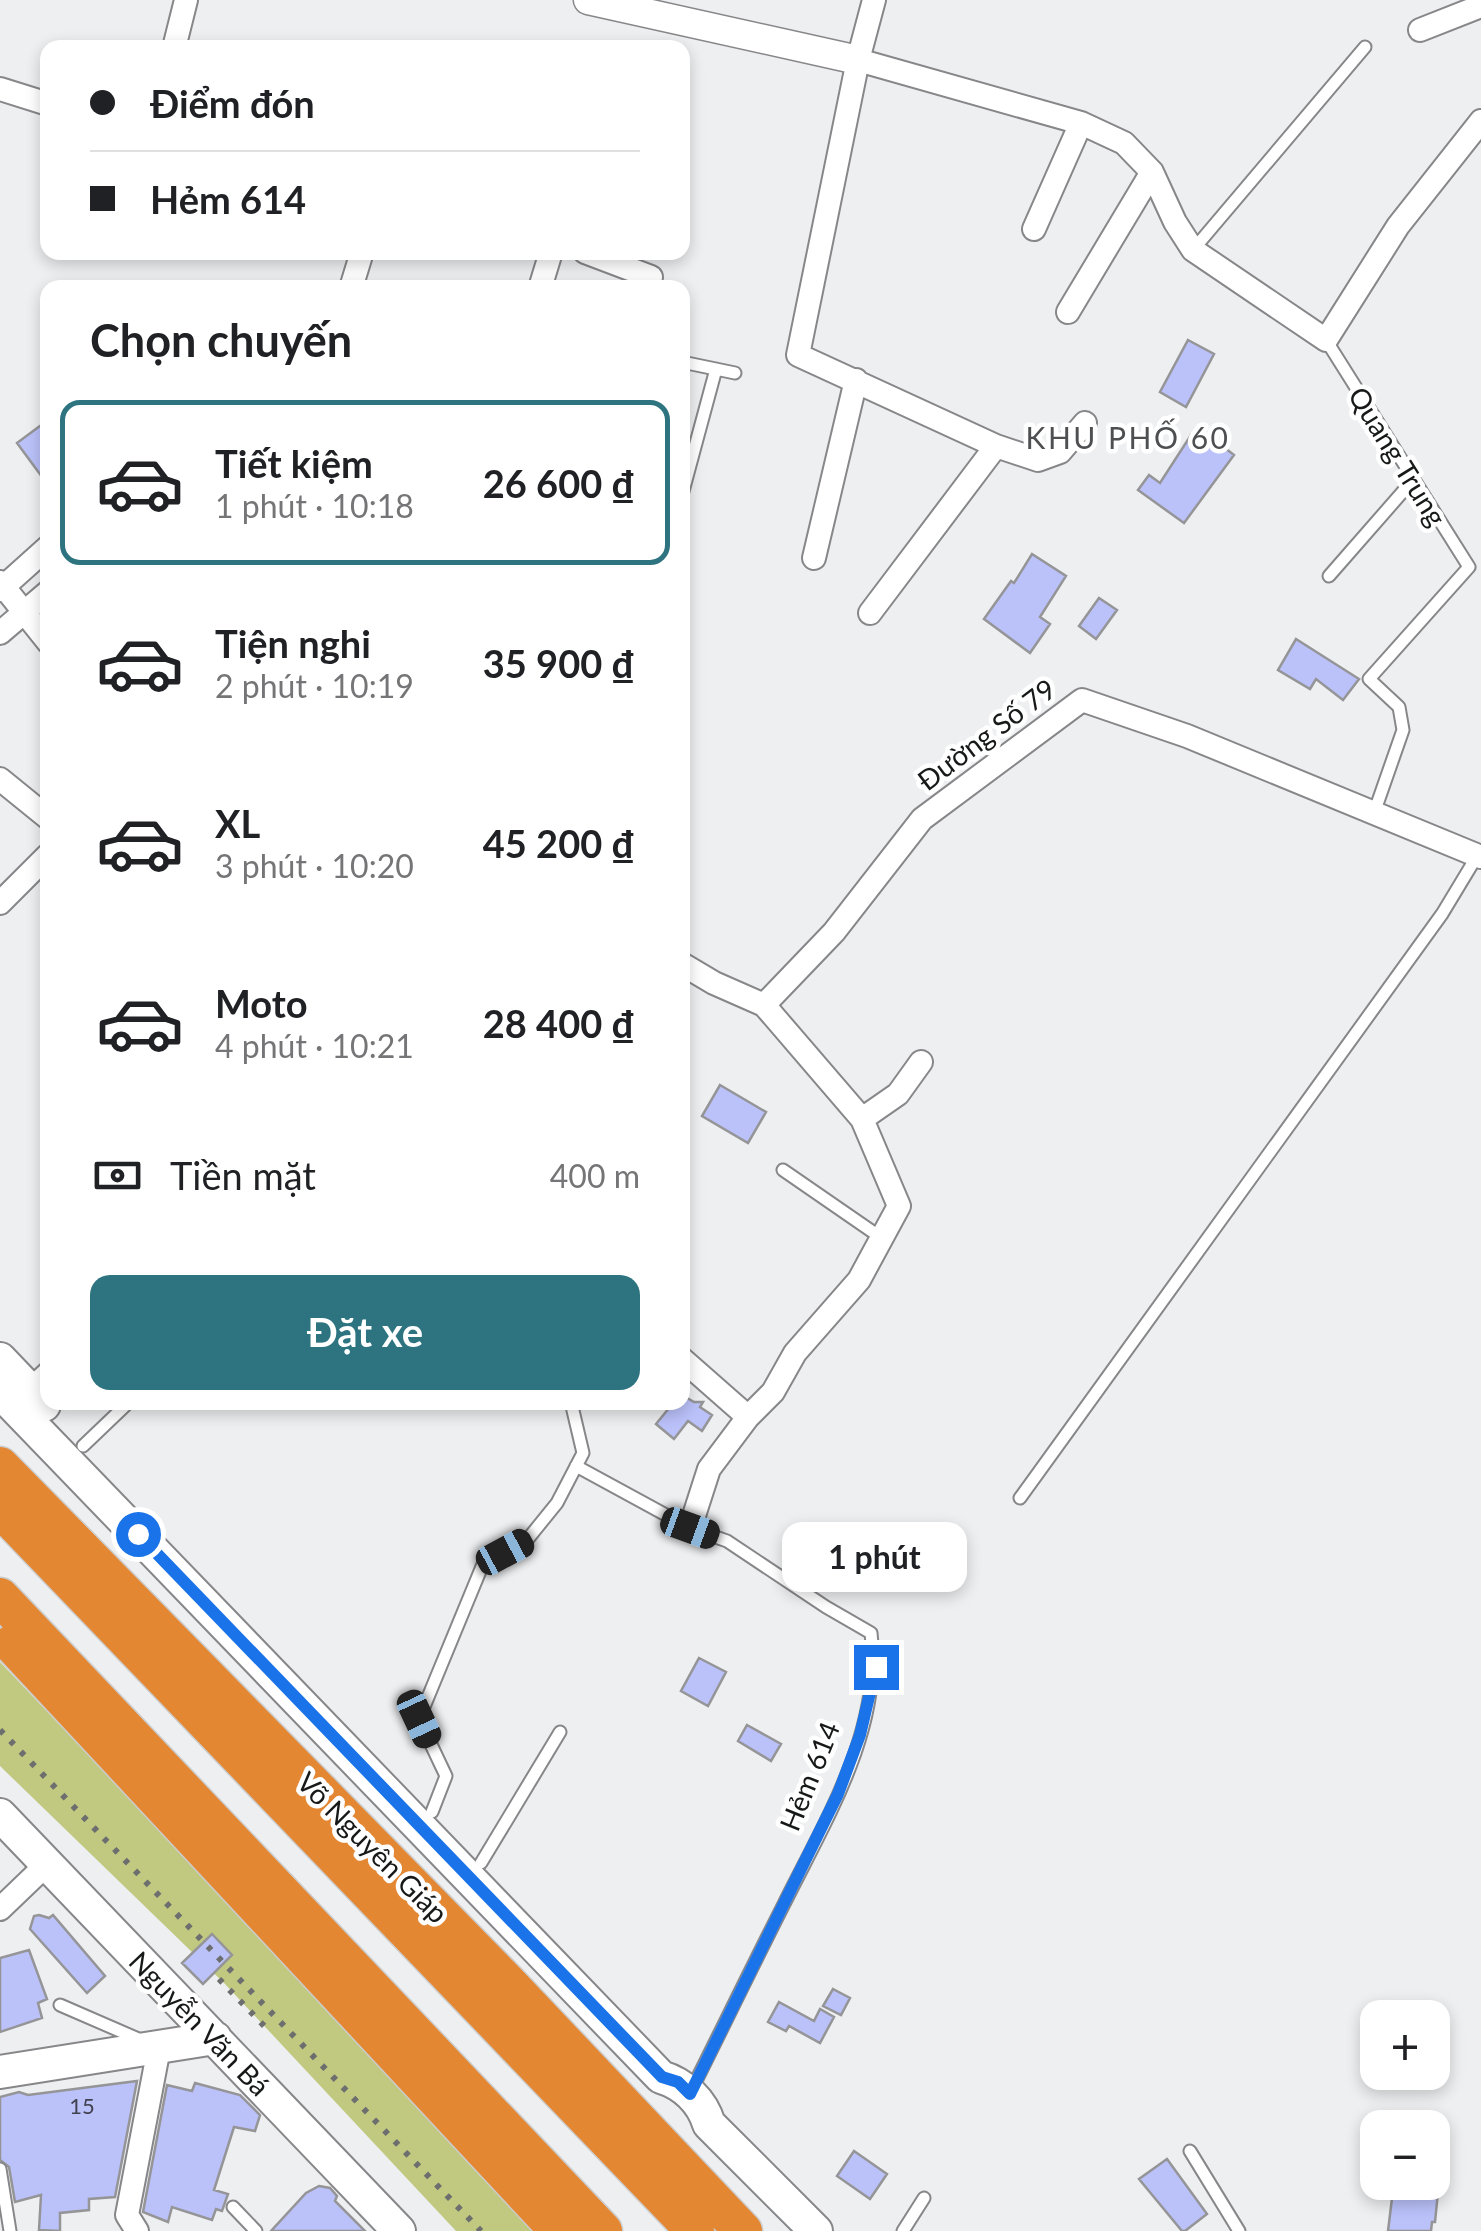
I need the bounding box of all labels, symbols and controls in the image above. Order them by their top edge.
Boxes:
text: Điểm đón [150,80,315,126]
text: Hẻm 614 [150,176,306,222]
text: Chọn chuyến [90,313,352,367]
street label: Quang Trung [1342,380,1454,532]
district label: KHU PHỐ 60 [1026,418,1230,455]
icon: car [95,438,185,528]
text: Tiết kiệm [215,440,373,486]
text: 26 600 ₫ [483,460,635,506]
text: 1 phút · 10:18 [215,486,414,525]
icon: car [95,618,185,708]
text: Tiện nghi [215,620,371,666]
text: 35 900 ₫ [483,640,635,686]
text: 2 phút · 10:19 [215,666,414,705]
street label: Đường Số 79 [910,671,1062,797]
icon: car [95,798,185,888]
text: XL [215,800,260,846]
text: 45 200 ₫ [483,820,635,866]
text: 3 phút · 10:20 [215,846,414,885]
icon: car [95,978,185,1068]
text: Moto [215,980,308,1026]
text: 28 400 ₫ [483,1000,635,1046]
text: 4 phút · 10:21 [215,1026,414,1065]
icon: cash [90,1148,145,1203]
text: Tiền mặt [170,1152,316,1198]
text: 400 m [550,1156,640,1195]
button: Đặt xe [90,1275,640,1390]
car [657,1504,723,1552]
route start [116,1512,161,1557]
callout: 1 phút [784,1522,968,1592]
car [471,1525,539,1579]
text: 1 phút [828,1537,921,1576]
route end [854,1645,899,1690]
car [393,1685,445,1753]
street label: Hẻm 614 [772,1716,846,1836]
street label: Võ Nguyên Giáp [291,1765,455,1929]
street label: Nguyễn Văn Bá [123,1944,277,2102]
map controls [1360,2000,1450,2200]
button: + [1360,2000,1450,2090]
house number: 15 [69,2092,95,2119]
button: − [1360,2110,1450,2200]

